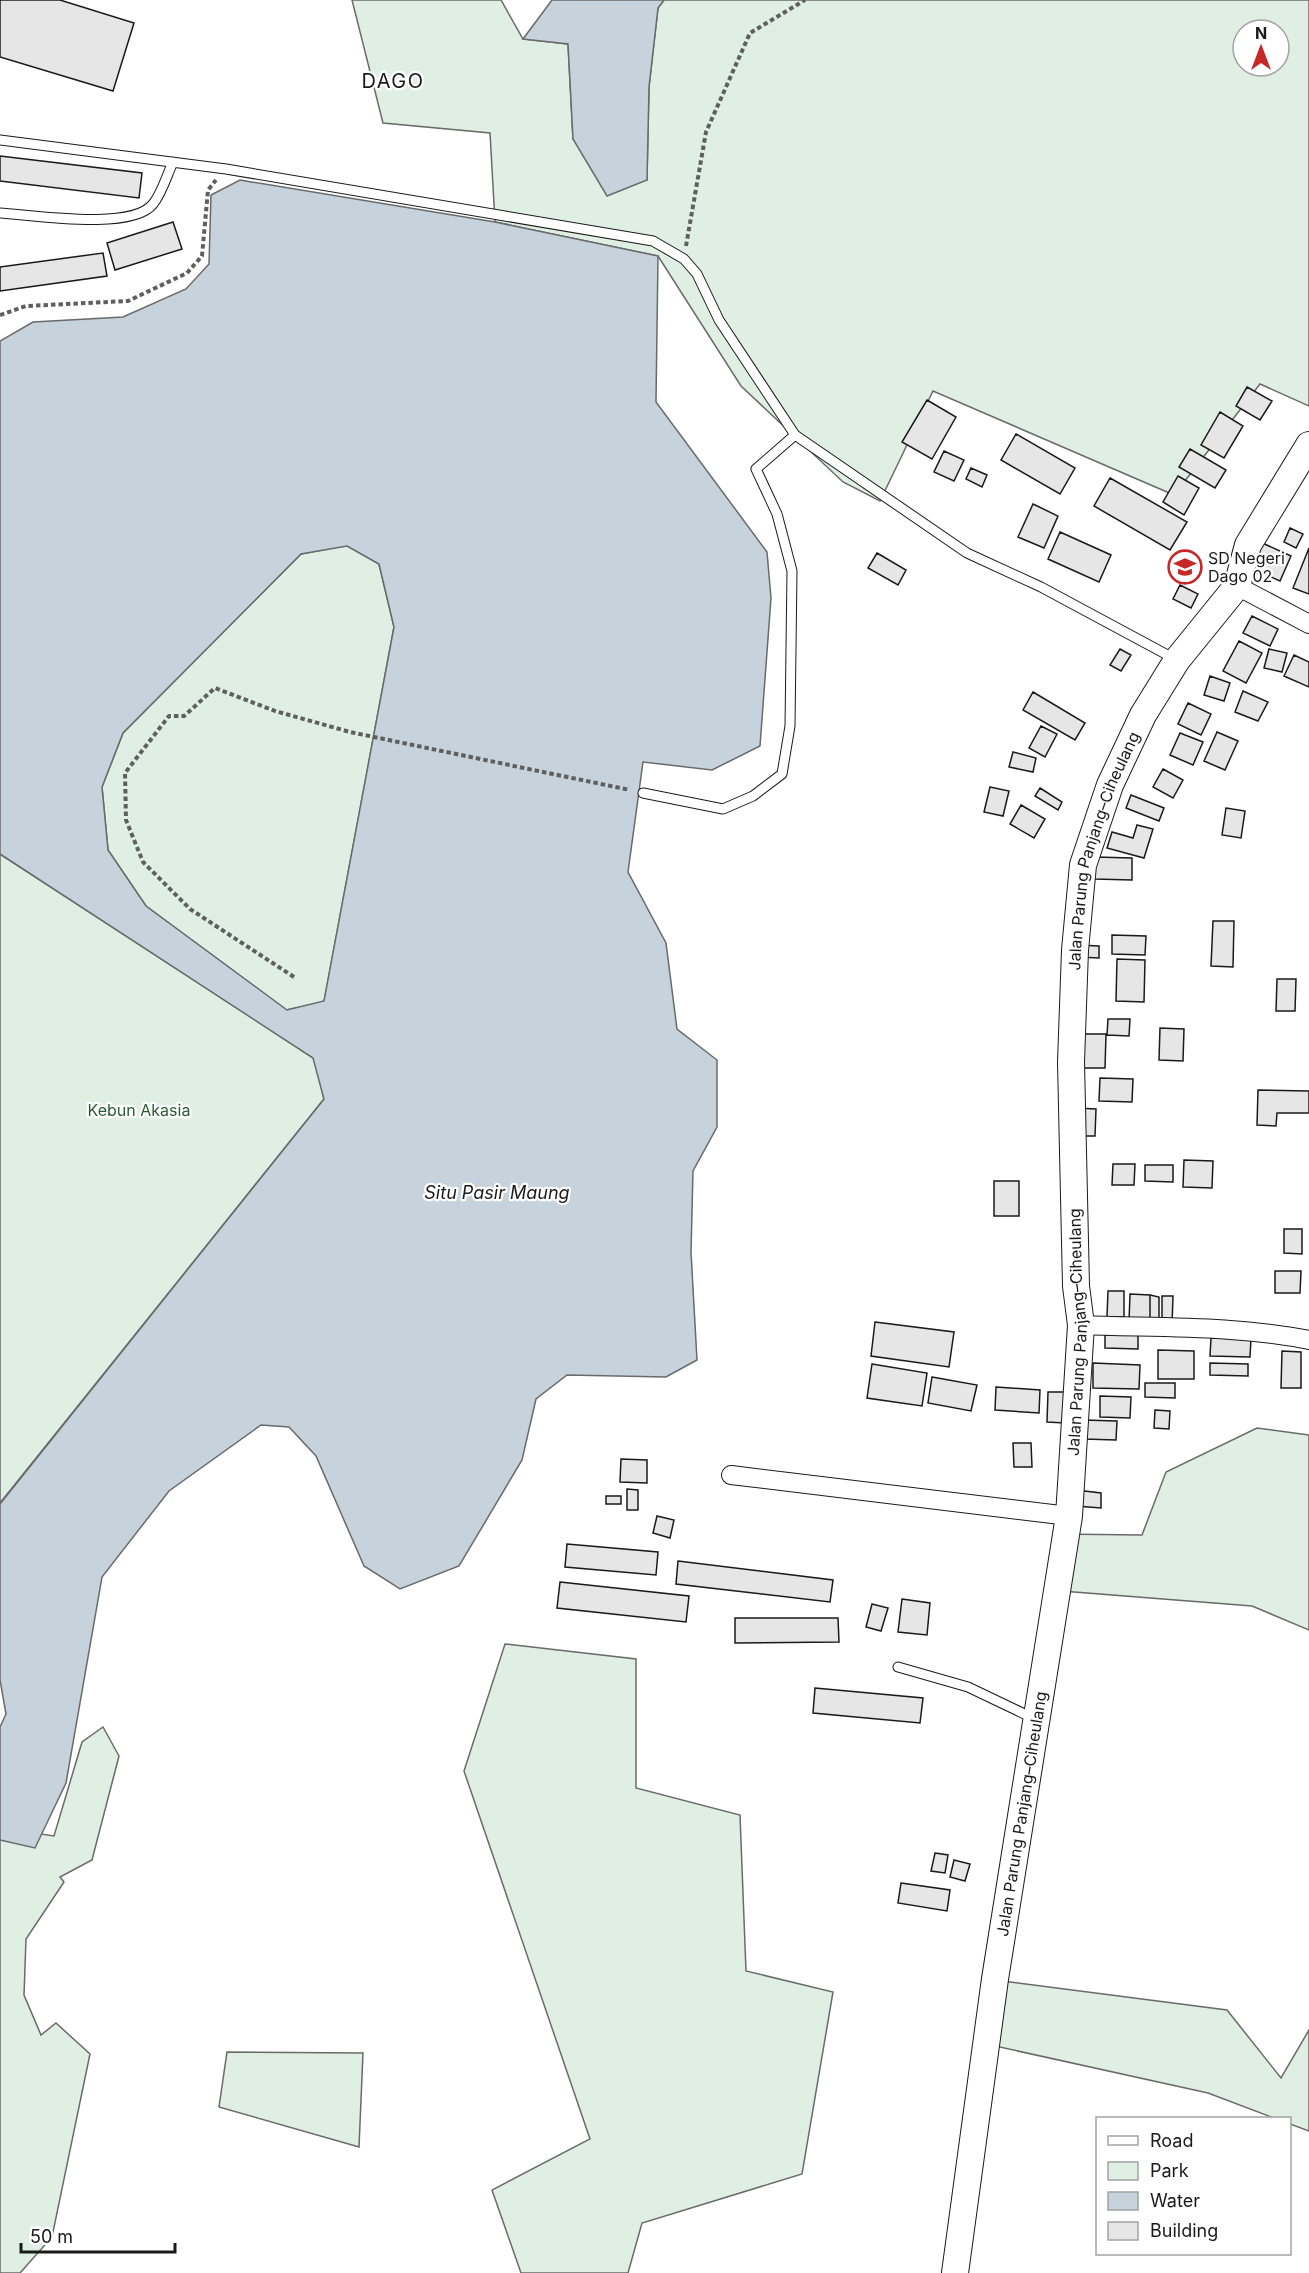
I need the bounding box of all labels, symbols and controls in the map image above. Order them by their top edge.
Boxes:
north arrow [1231,18,1291,78]
text: N [1255,23,1267,43]
district label: DAGO [361,69,425,93]
place label: SD Negeri Dago 02 [1208,548,1285,586]
school or university icon: SD Negeri Dago 02 [1167,549,1203,585]
street label: Jalan Parung Panjang–Ciheulang [1064,728,1144,971]
park label: Kebun Akasia [88,1100,190,1120]
water label: Situ Pasir Maung [424,1182,570,1203]
street label: Jalan Parung Panjang–Ciheulang [1063,1208,1091,1456]
street label: Jalan Parung Panjang–Ciheulang [992,1690,1051,1938]
legend [1096,2117,1291,2255]
text: Road [1150,2130,1193,2151]
text: Park [1150,2160,1189,2181]
text: Water [1150,2190,1200,2211]
scale bar [21,2216,176,2254]
text: Building [1150,2220,1218,2241]
text: 50 m [30,2226,73,2247]

